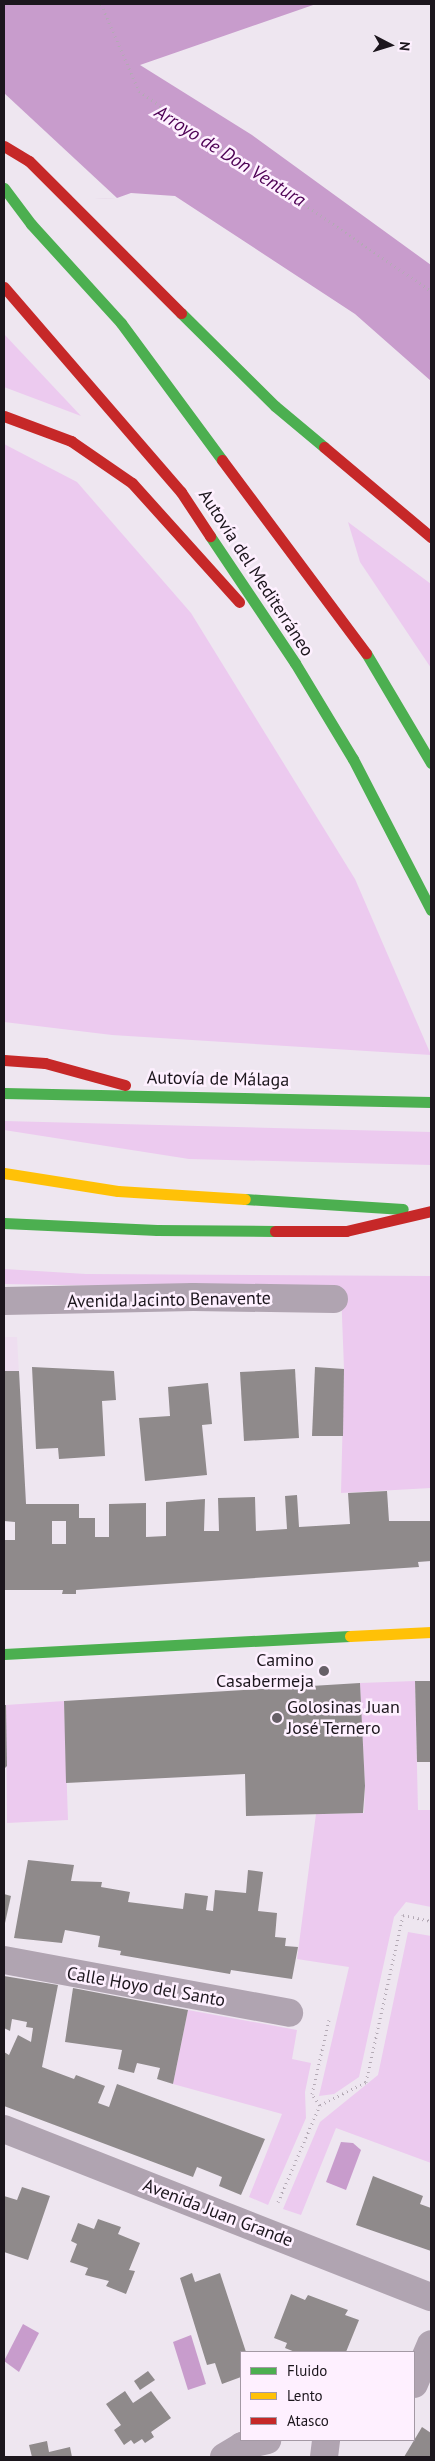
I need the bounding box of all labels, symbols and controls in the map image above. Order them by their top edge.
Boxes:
north arrow [365,20,415,70]
text: N [396,41,414,52]
water label: Arroyo de Don Ventura [150,100,310,212]
street label: Autovía del Mediterráneo [194,486,318,660]
street label: Autovía de Málaga [147,1067,289,1091]
street label: Avenida Jacinto Benavente [67,1287,271,1313]
place label: Camino Casabermeja [216,1650,314,1692]
marker: Camino Casabermeja [318,1665,330,1677]
place label: Golosinas Juan José Ternero [287,1697,400,1740]
marker: Golosinas Juan José Ternero [271,1712,283,1724]
street label: Calle Hoyo del Santo [65,1962,227,2012]
street label: Avenida Juan Grande [140,2174,296,2252]
legend [240,2351,415,2441]
text: Fluido [287,2361,327,2380]
text: Lento [287,2386,323,2405]
text: Atasco [287,2411,329,2430]

